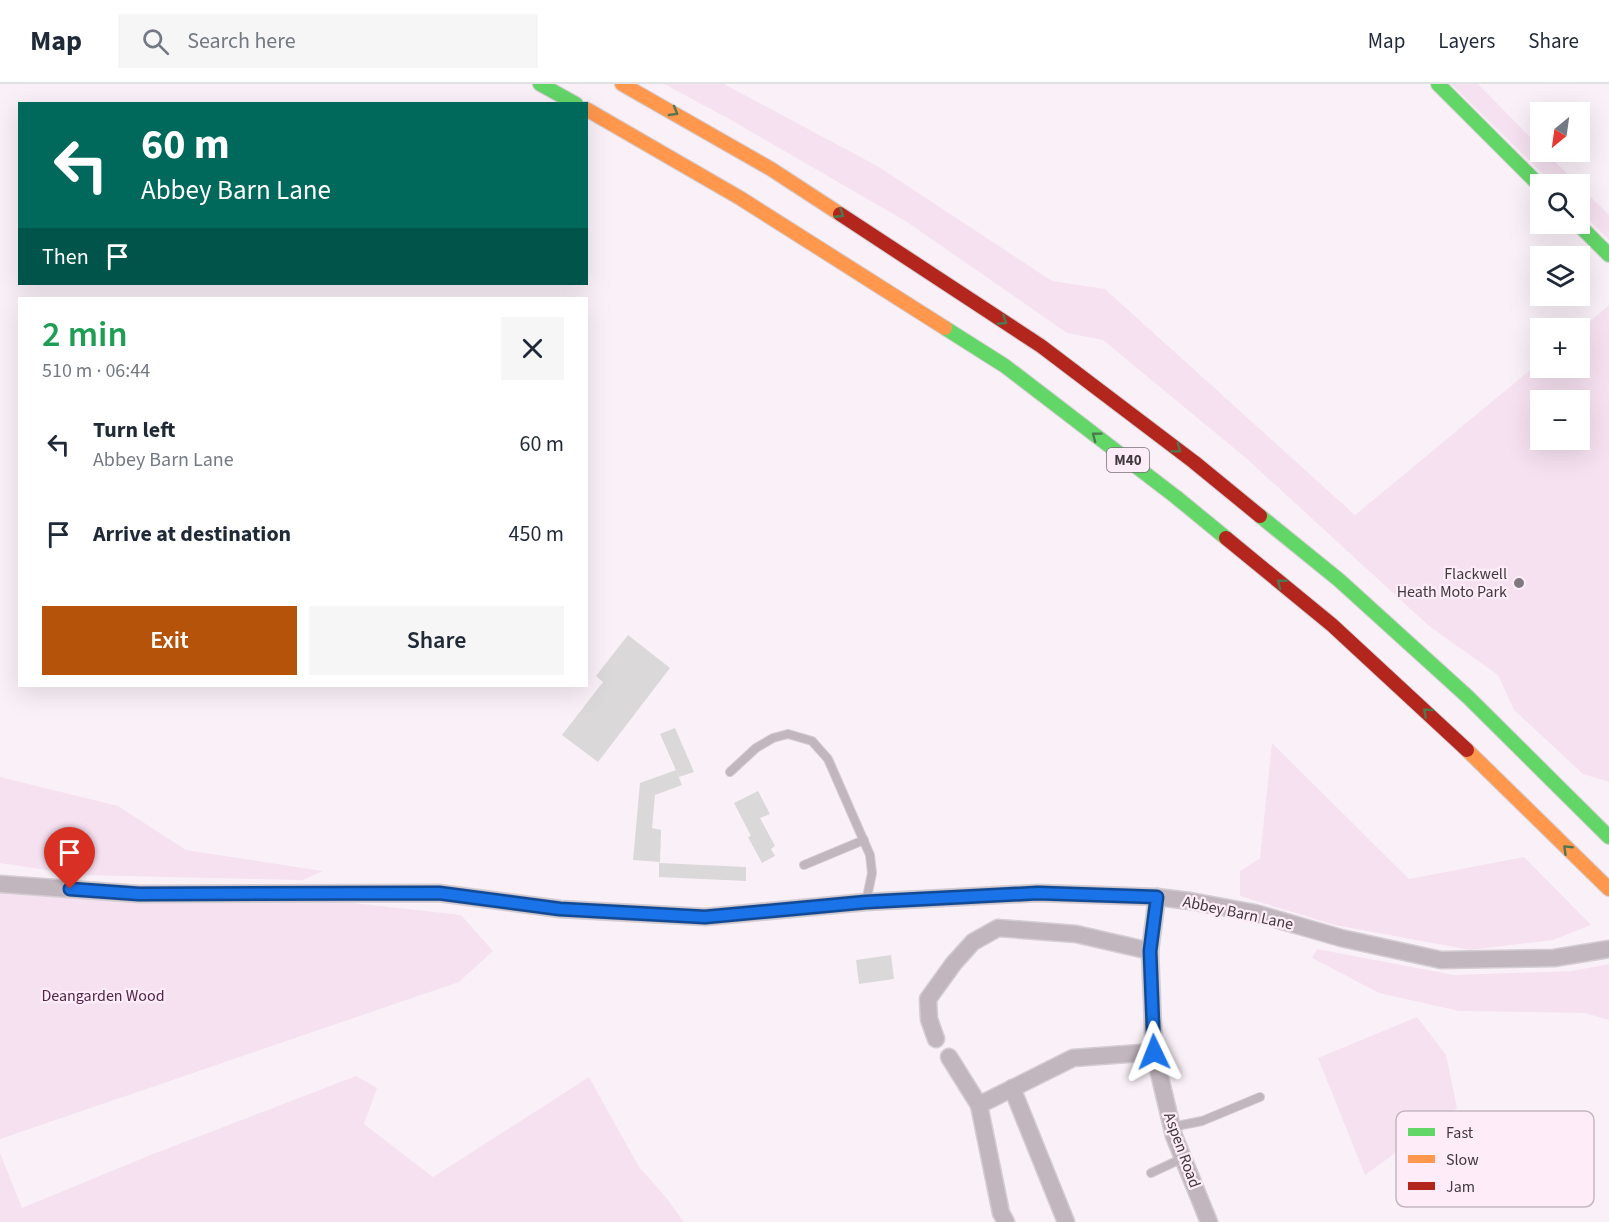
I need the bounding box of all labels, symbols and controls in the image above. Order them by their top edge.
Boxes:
search box [118,14,538,68]
text: Map [30,21,82,61]
icon: search [139,25,172,58]
text: Search here [187,25,296,57]
text: Map [1368,26,1405,56]
text: Layers [1438,26,1495,56]
text: Share [1528,26,1579,56]
north arrow [1530,102,1590,162]
map controls [1530,102,1590,450]
one-way arrow [668,105,678,117]
text: 60 m [141,115,230,175]
icon: left [42,126,120,204]
text: Abbey Barn Lane [141,171,331,210]
button: search [1530,174,1590,234]
one-way arrow [833,207,844,218]
icon: arrive [101,240,134,273]
text: Then [42,241,89,273]
button: layers [1530,246,1590,306]
text: 2 min [42,309,128,360]
one-way arrow [996,314,1007,325]
button: close [501,317,564,380]
button: + [1530,318,1590,378]
text: 510 m · 06:44 [42,357,150,385]
button: − [1530,390,1590,450]
text: Turn left [93,414,175,446]
icon: left [42,428,75,461]
text: 60 m [519,428,564,460]
one-way arrow [1092,432,1103,443]
one-way arrow [1170,442,1181,453]
text: Abbey Barn Lane [93,446,234,474]
road number: M40 [1107,448,1149,472]
icon: arrive [42,518,75,551]
text: Arrive at destination [93,518,291,550]
text: 450 m [509,518,564,550]
place label: Flackwell Heath Moto Park [1397,563,1507,603]
marker: Flackwell Heath Moto Park [1512,576,1526,590]
one-way arrow [1277,580,1288,591]
button: Exit [42,606,297,675]
button: Share [309,606,564,675]
one-way arrow [1424,708,1434,719]
pin [44,827,95,889]
icon: arrive [53,836,86,869]
one-way arrow [1563,845,1574,856]
street label: Abbey Barn Lane [1181,891,1295,935]
park label: Deangarden Wood [41,985,165,1007]
position arrow [1122,1020,1186,1084]
street label: Aspen Road [1158,1109,1206,1191]
legend [1396,1111,1594,1207]
text: Fast [1446,1122,1474,1144]
text: Slow [1446,1149,1479,1171]
text: Jam [1446,1176,1475,1198]

